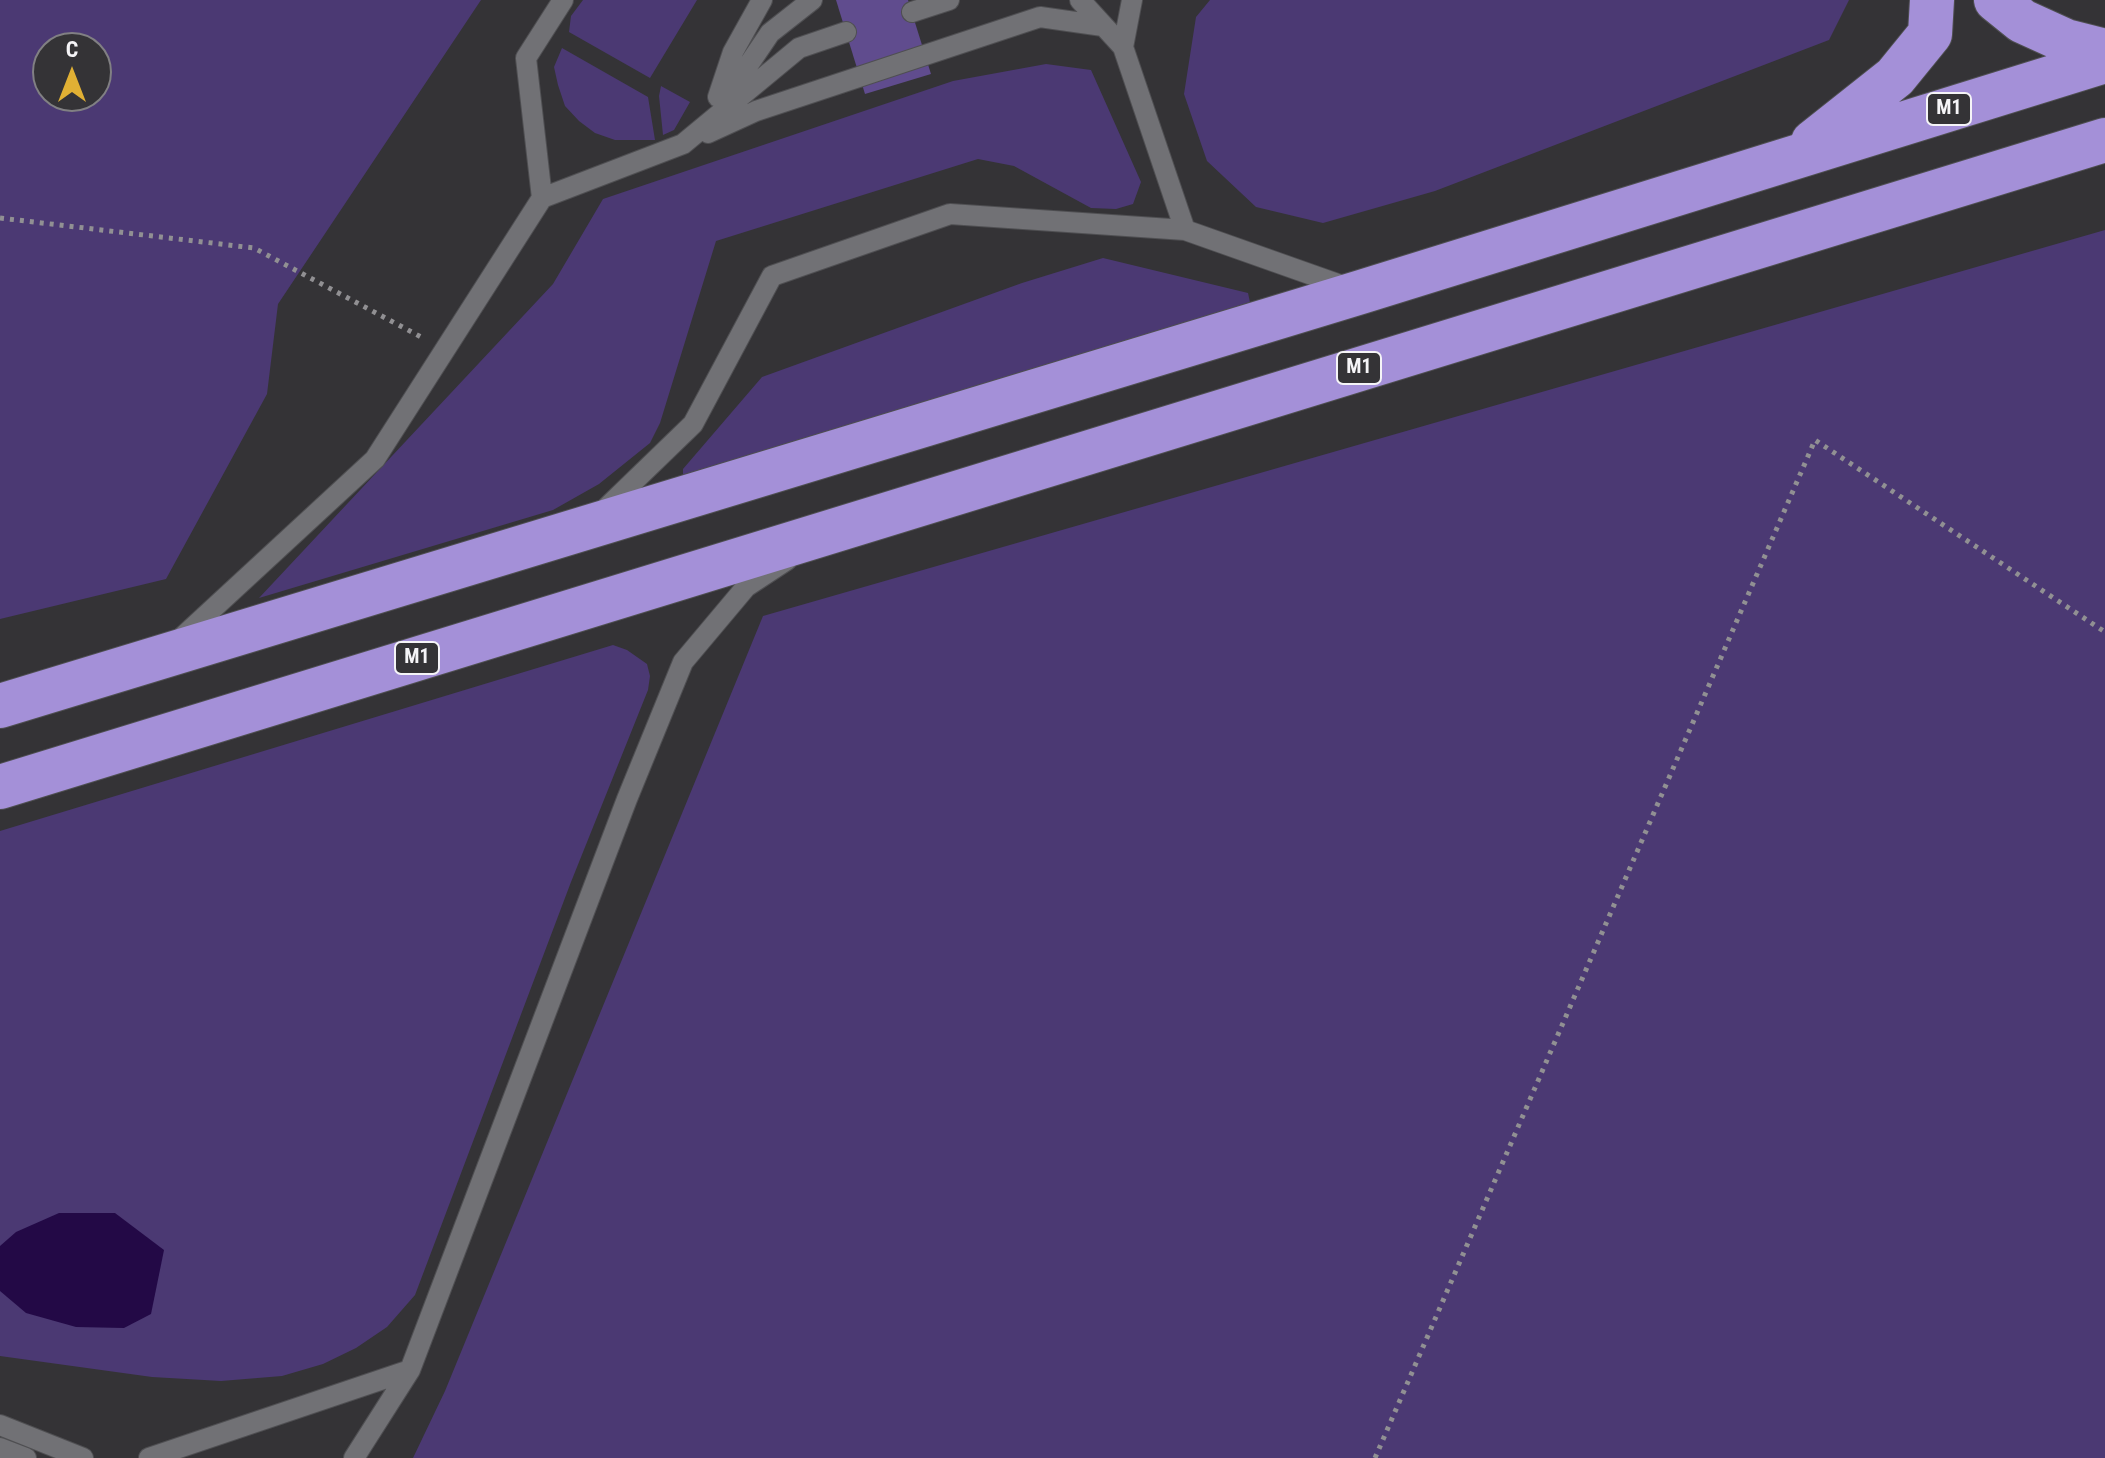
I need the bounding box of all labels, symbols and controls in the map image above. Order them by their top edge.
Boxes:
north arrow [32,32,112,112]
text: С [66,37,78,62]
road number: М1 [1927,93,1971,125]
road number: М1 [1337,352,1381,384]
road number: М1 [395,642,439,674]

